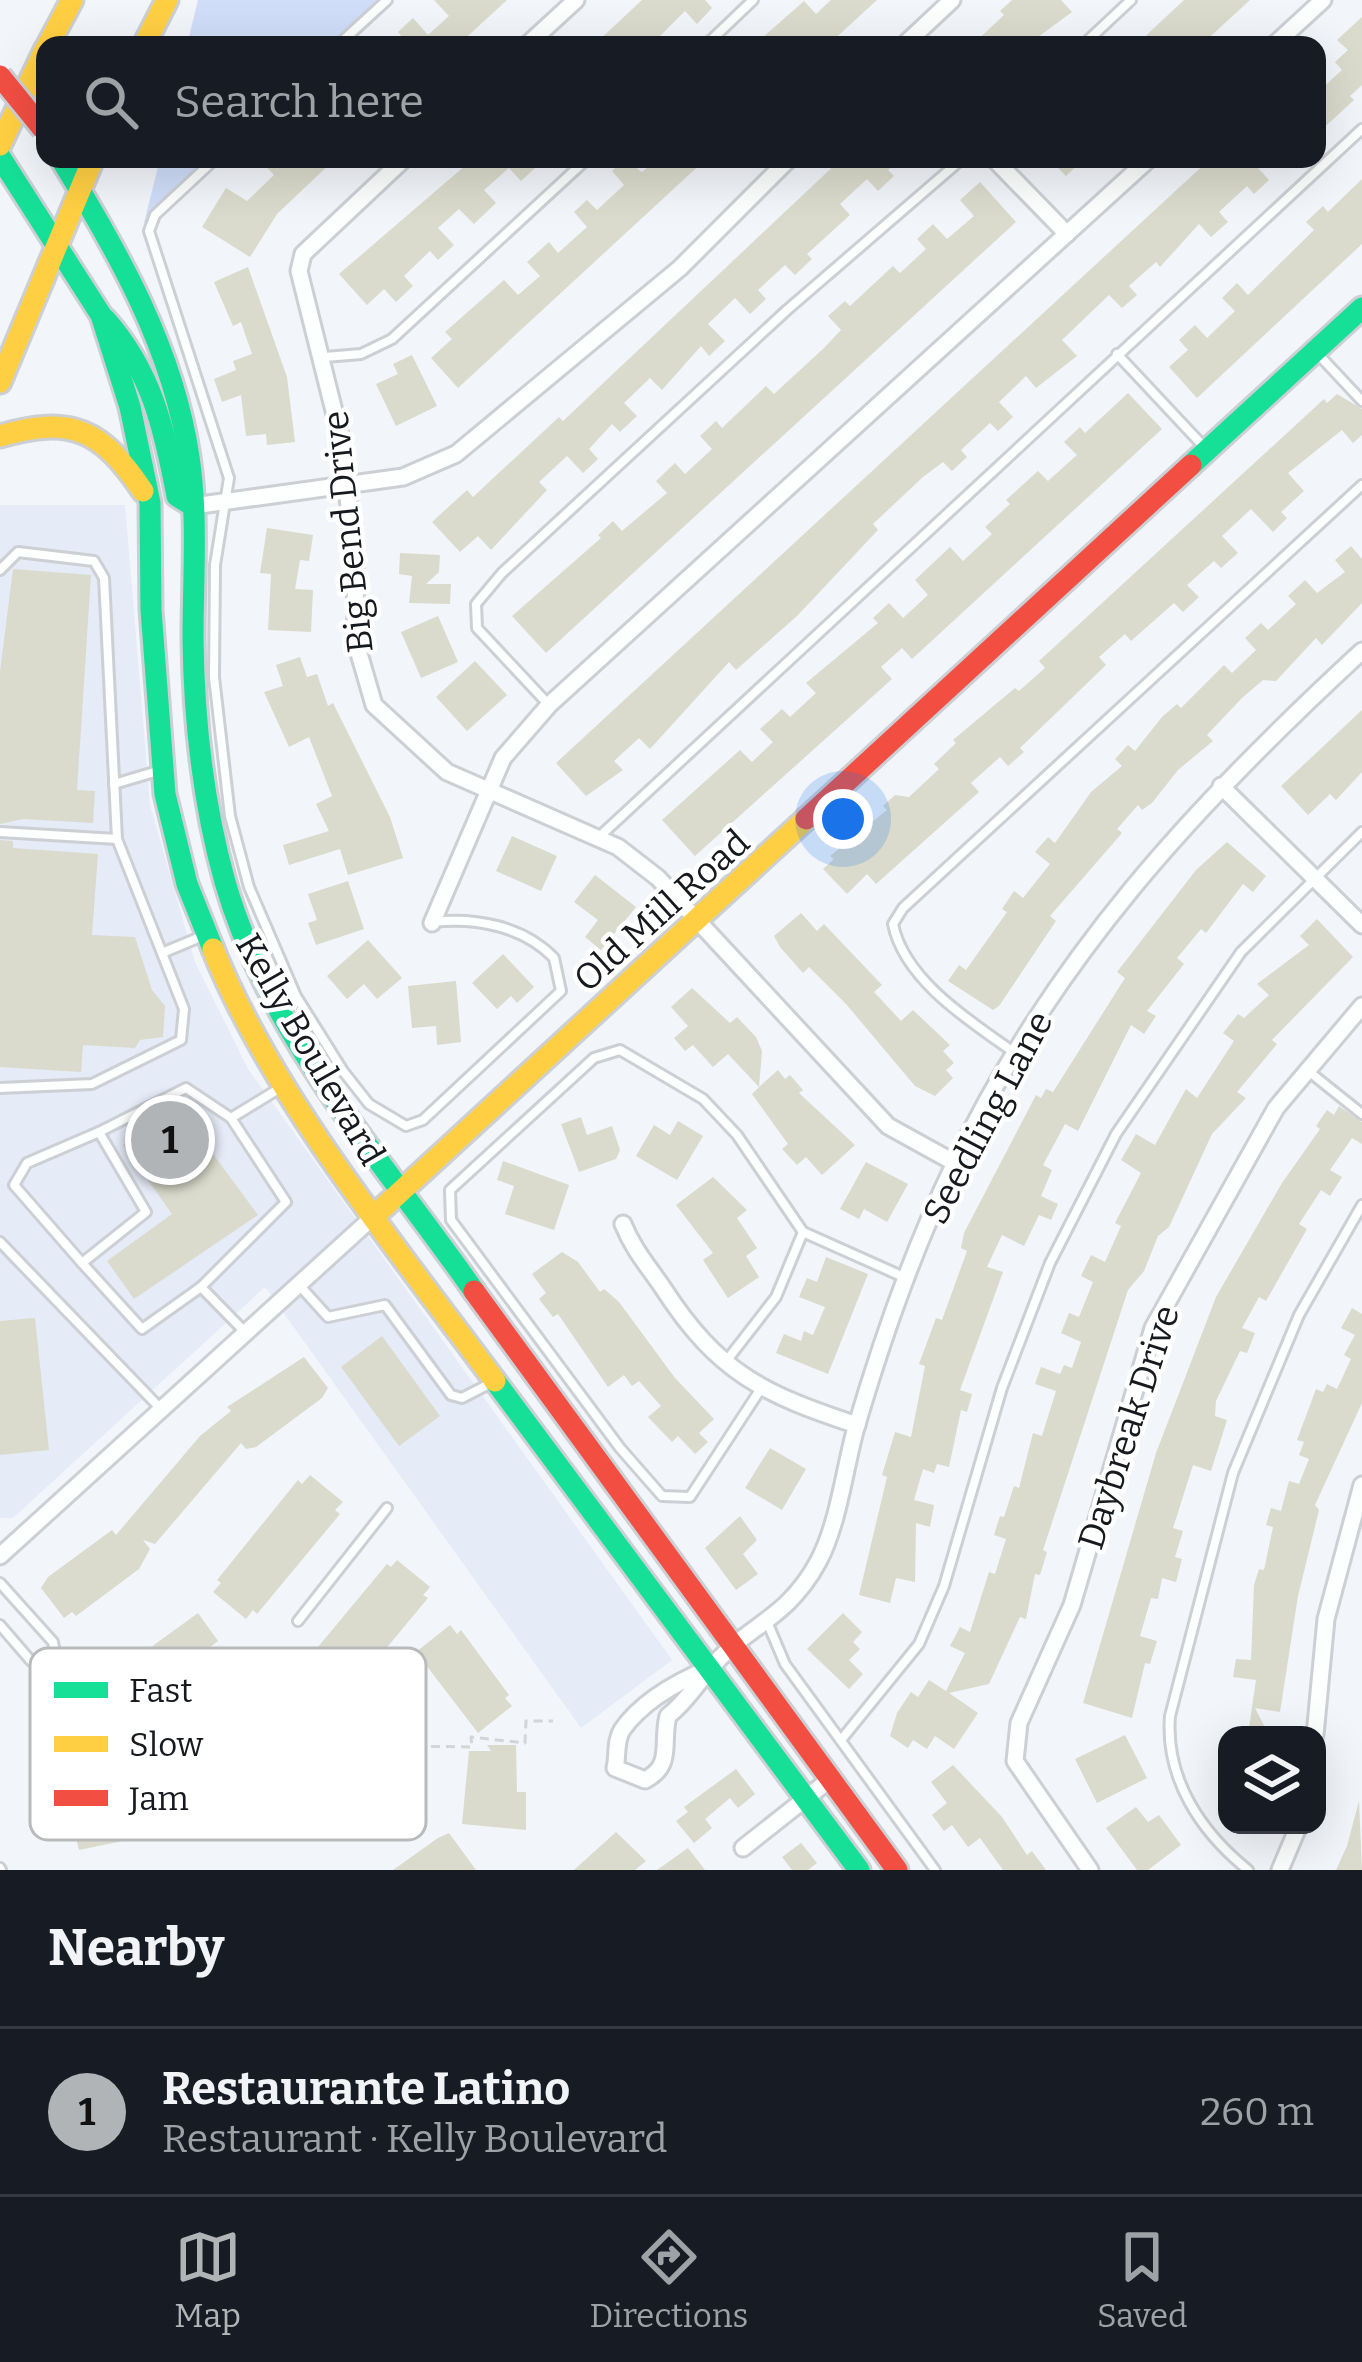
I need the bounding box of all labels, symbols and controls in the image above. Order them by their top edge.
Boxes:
search box [36,36,1326,168]
icon: search [78,69,144,135]
text: Search here [174,75,424,129]
street label: Big Bend Drive [313,409,383,655]
your location [813,789,873,849]
street label: Old Mill Road [565,820,758,1001]
street label: Kelly Boulevard [226,926,394,1173]
street label: Seedling Lane [913,1004,1062,1231]
pin: 1 [131,1095,209,1185]
street label: Daybreak Drive [1069,1300,1189,1555]
legend [30,1648,426,1840]
text: Fast [129,1671,192,1711]
text: Slow [129,1725,204,1765]
map controls [1218,1726,1326,1834]
button: layers [1218,1726,1326,1834]
text: Jam [128,1779,189,1819]
text: Nearby [48,1917,224,1979]
text: Restaurante Latino [162,2062,570,2116]
text: 1 [79,2089,95,2135]
text: 260 m [1200,2089,1314,2135]
text: Restaurant · Kelly Boulevard [162,2116,667,2162]
tab: Map [174,2224,241,2336]
tab: Directions [590,2224,748,2336]
tab: Saved [1097,2224,1188,2336]

